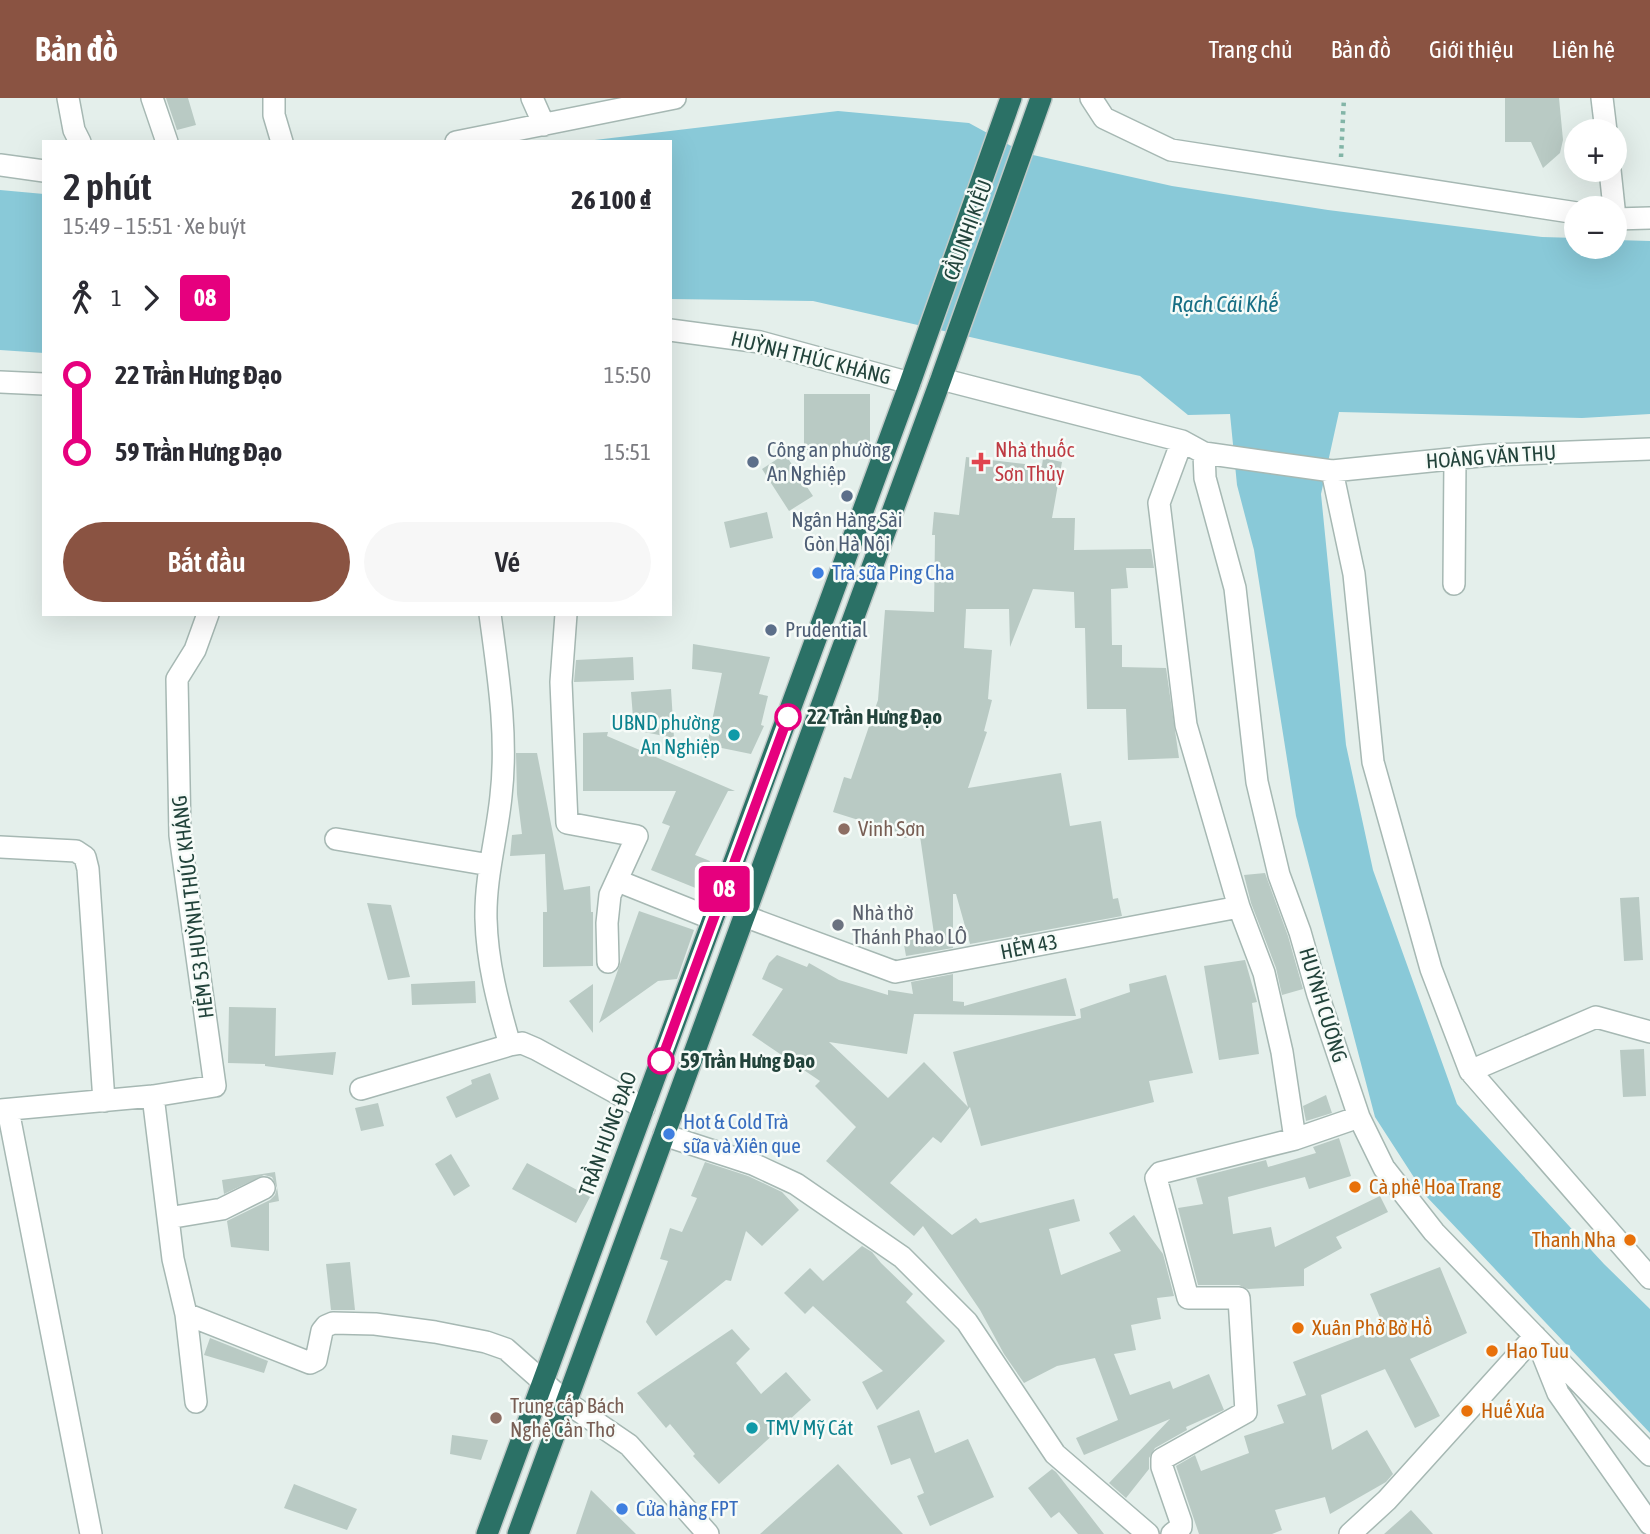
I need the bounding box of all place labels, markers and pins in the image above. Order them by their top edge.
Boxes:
place label: Công an phường An Nghiệp [767,437,891,485]
place label: Nhà thuốc Sơn Thủy [995,437,1074,485]
marker: Công an phường An Nghiệp [745,454,761,470]
marker: Nhà thuốc Sơn Thủy [973,454,989,470]
marker: Ngân Hàng Sài Gòn Hà Nội [839,488,855,504]
place label: Ngân Hàng Sài Gòn Hà Nội [791,507,903,555]
place label: Trà sữa Ping Cha [832,560,955,584]
marker: Trà sữa Ping Cha [810,565,826,581]
place label: Prudential [785,617,868,641]
marker: Prudential [763,622,779,638]
marker: 22 Trần Hưng Đạo [775,704,801,730]
place label: 22 Trần Hưng Đạo [807,704,942,728]
place label: UBND phường An Nghiệp [611,710,720,758]
marker: UBND phường An Nghiệp [726,727,742,743]
place label: Vinh Sơn [858,816,925,840]
marker: Vinh Sơn [836,821,852,837]
place label: Nhà thờ Thánh Phao LÔ [852,900,967,948]
marker: Nhà thờ Thánh Phao LÔ [830,917,846,933]
marker: 59 Trần Hưng Đạo [648,1048,674,1074]
place label: 59 Trần Hưng Đạo [680,1048,815,1072]
place label: Hot & Cold Trà sữa và Xiên que [683,1109,801,1157]
marker: Hot & Cold Trà sữa và Xiên que [661,1126,677,1142]
place label: Cà phê Hoa Trang [1369,1174,1501,1198]
marker: Cà phê Hoa Trang [1347,1179,1363,1195]
place label: Thanh Nha [1532,1227,1616,1251]
marker: Thanh Nha [1622,1232,1638,1248]
place label: Xuân Phở Bờ Hồ [1312,1315,1432,1339]
marker: Xuân Phở Bờ Hồ [1290,1320,1306,1336]
place label: Hao Tuu [1506,1338,1569,1362]
marker: Hao Tuu [1484,1343,1500,1359]
place label: Trung cấp Bách Nghệ Cần Thơ [510,1393,624,1441]
place label: Huế Xưa [1481,1398,1545,1422]
marker: Huế Xưa [1459,1403,1475,1419]
marker: Trung cấp Bách Nghệ Cần Thơ [488,1410,504,1426]
place label: TMV Mỹ Cát [766,1415,853,1439]
marker: TMV Mỹ Cát [744,1420,760,1436]
place label: Cửa hàng FPT [636,1496,738,1520]
marker: Cửa hàng FPT [614,1501,630,1517]

